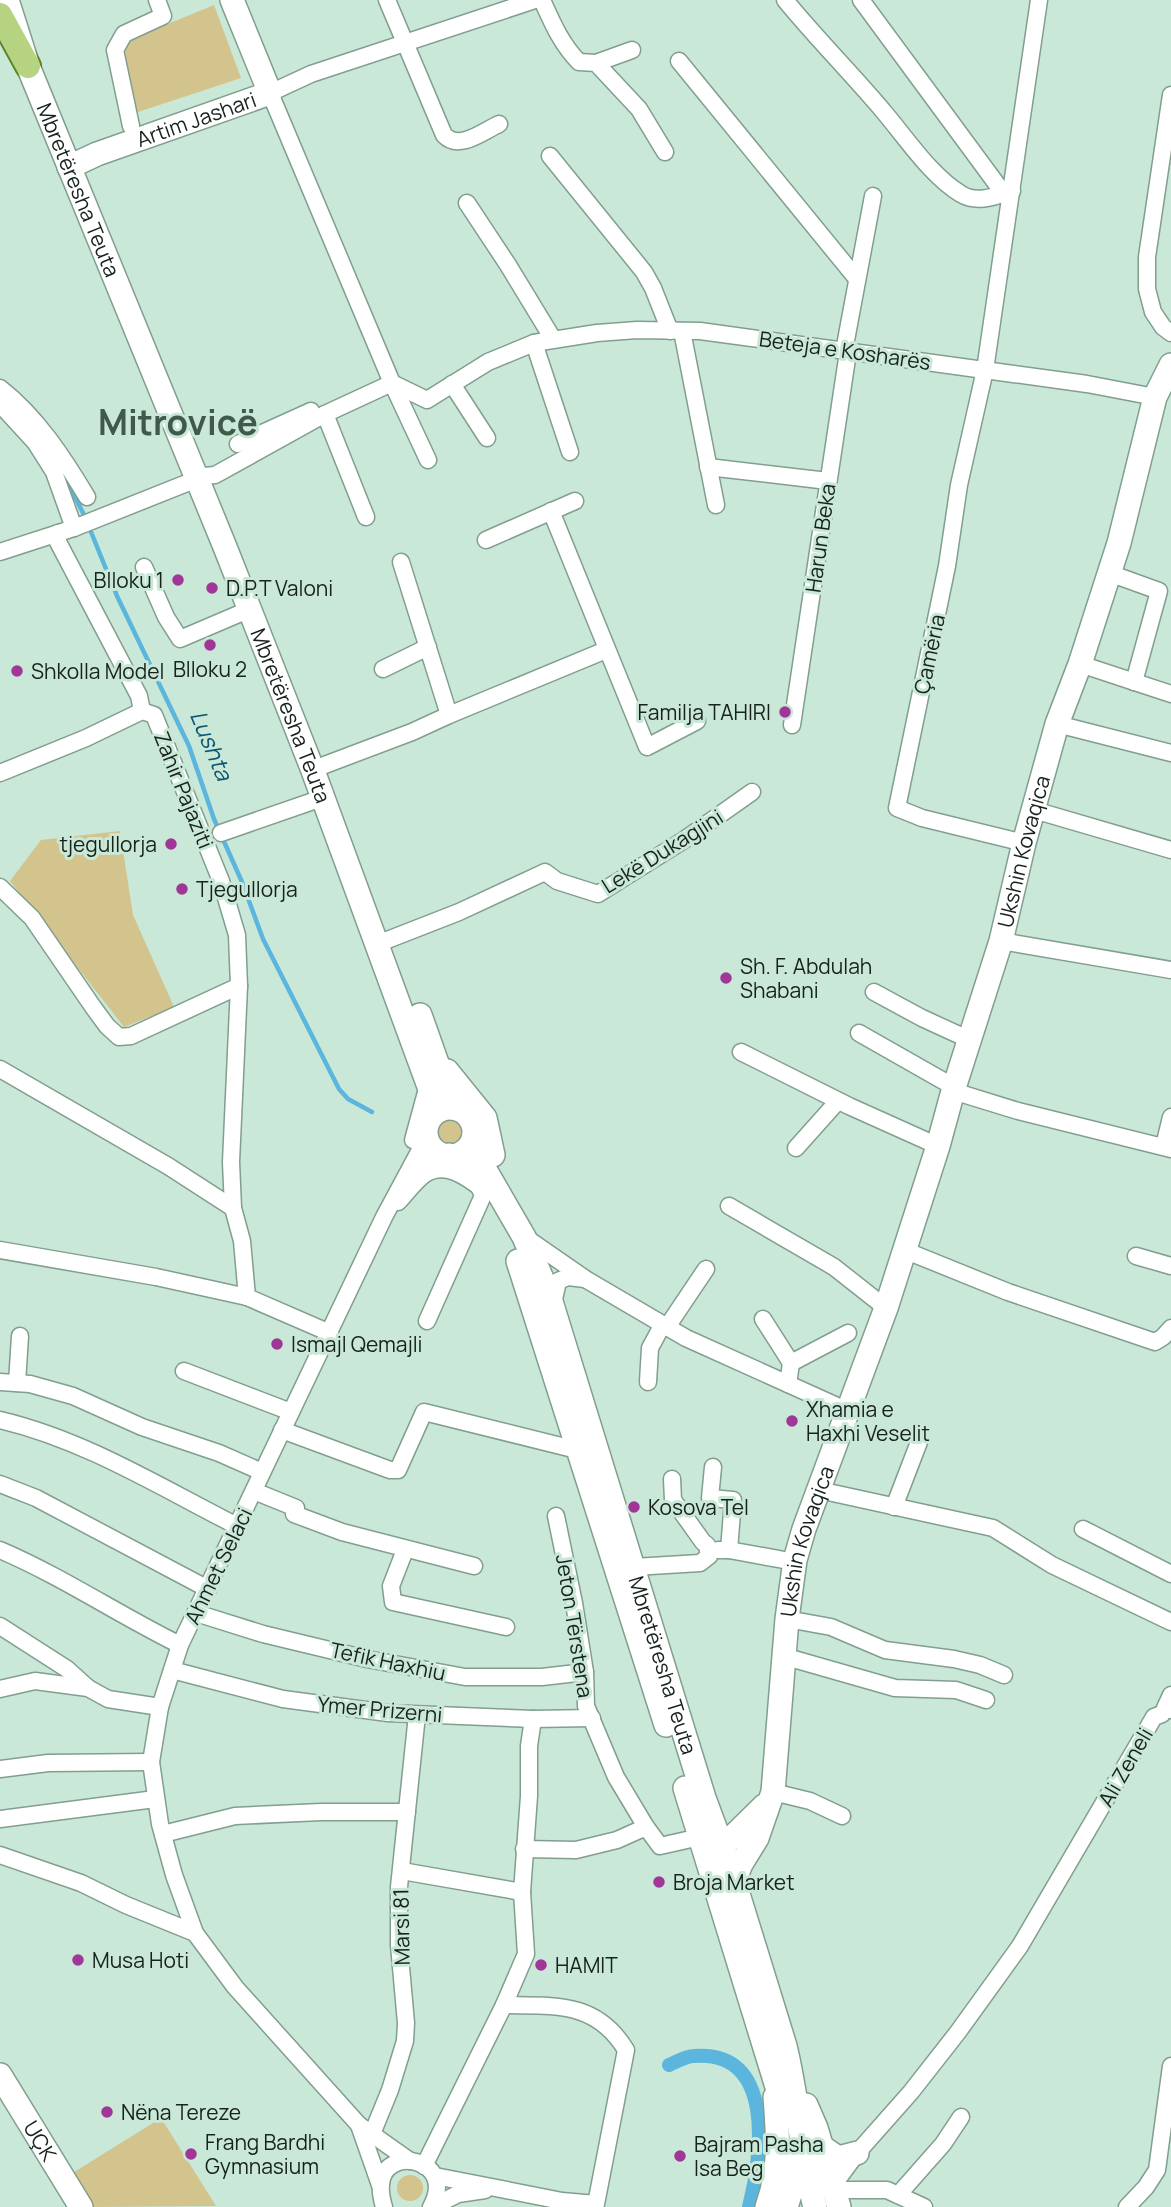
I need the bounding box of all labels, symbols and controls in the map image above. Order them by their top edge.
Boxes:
street label: Artim Jashari [132,85,260,153]
street label: Mbretëresha Teuta [31,99,127,281]
street label: Beteja e Kosharës [757,324,933,376]
district label: Mitrovicë [98,398,258,446]
street label: Harun Beka [798,482,842,594]
place label: Blloku 1 [94,566,164,594]
marker: Blloku 1 [170,572,186,588]
place label: D.P.T Valoni [226,574,333,602]
marker: D.P.T Valoni [204,580,220,596]
street label: Çamëria [907,612,951,696]
street label: Mbretëresha Teuta [244,624,338,807]
marker: Blloku 2 [202,637,218,653]
place label: Blloku 2 [173,655,247,683]
place label: Shkolla Model [31,657,164,685]
marker: Shkolla Model [9,663,25,679]
place label: Familja TAHIRI [638,698,771,726]
marker: Familja TAHIRI [777,704,793,720]
water label: Lushta [183,705,241,786]
street label: Zahir Pajaziti [148,727,220,853]
street label: Ukshin Kovaqica [991,772,1056,930]
street label: Lekë Dukagjini [596,803,728,899]
place label: tjegullorja [59,830,157,858]
marker: tjegullorja [163,836,179,852]
place label: Tjegullorja [196,875,298,903]
marker: Tjegullorja [174,881,190,897]
place label: Sh. F. Abdulah Shabani [740,952,872,1004]
marker: Sh. F. Abdulah Shabani [718,970,734,986]
place label: Ismajl Qemajli [291,1330,422,1358]
marker: Ismajl Qemajli [269,1336,285,1352]
place label: Xhamia e Haxhi Veselit [806,1395,930,1447]
marker: Xhamia e Haxhi Veselit [784,1413,800,1429]
street label: Ukshin Kovaqica [773,1462,840,1619]
place label: Kosova Tel [648,1493,749,1521]
marker: Kosova Tel [626,1499,642,1515]
street label: Ahmet Selaci [178,1503,258,1629]
street label: Jeton Tërstena [550,1552,600,1700]
street label: Mbretëresha Teuta [622,1573,704,1758]
street label: Tefik Haxhiu [328,1635,448,1687]
street label: Ymer Prizerni [316,1690,444,1728]
street label: Ali Zeneli [1091,1722,1159,1812]
place label: Broja Market [673,1868,795,1896]
marker: Broja Market [651,1874,667,1890]
street label: Marsi 81 [386,1888,416,1966]
place label: Musa Hoti [92,1946,189,1974]
place label: HAMIT [555,1951,618,1979]
marker: Musa Hoti [70,1952,86,1968]
marker: HAMIT [533,1957,549,1973]
place label: Nëna Tereze [121,2098,241,2126]
marker: Nëna Tereze [99,2104,115,2120]
street label: UÇK [17,2115,64,2166]
place label: Frang Bardhi Gymnasium [205,2128,325,2180]
place label: Bajram Pasha Isa Beg [694,2130,824,2182]
marker: Frang Bardhi Gymnasium [183,2146,199,2162]
marker: Bajram Pasha Isa Beg [672,2148,688,2164]

